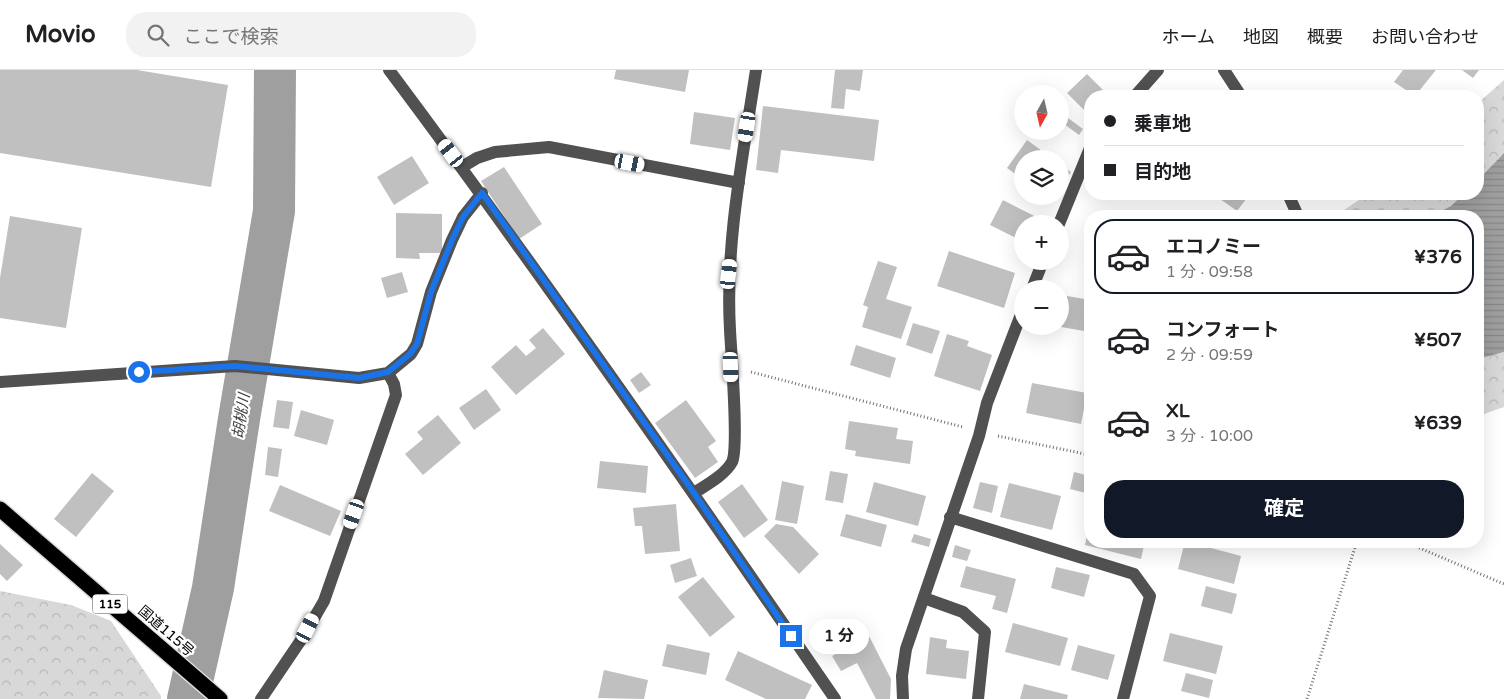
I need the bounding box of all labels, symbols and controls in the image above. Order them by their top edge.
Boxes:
search box [126,12,476,57]
text: Movio [25,20,96,49]
icon: search [144,21,172,49]
text: ここで検索 [184,26,279,48]
text: ホーム [1162,26,1215,48]
text: 地図 [1243,26,1279,48]
text: 概要 [1307,26,1343,48]
text: お問い合わせ [1371,26,1479,48]
north arrow [1014,85,1069,140]
map controls [1014,85,1069,335]
car [737,111,756,143]
text: 乗車地 [1134,113,1191,135]
car [435,137,466,169]
button: layers [1014,150,1069,205]
car [613,153,646,173]
text: 目的地 [1134,161,1191,183]
button: + [1014,215,1069,270]
icon: car [1106,234,1151,279]
text: エコノミー [1166,236,1261,258]
text: ¥376 [1414,246,1462,268]
car [719,258,738,290]
text: 1 分 · 09:58 [1166,262,1253,282]
button: − [1014,280,1069,335]
icon: car [1106,317,1151,362]
text: コンフォート [1166,319,1279,341]
text: ¥507 [1414,329,1462,351]
text: 2 分 · 09:59 [1166,345,1253,365]
car [722,352,739,382]
route start [128,361,150,383]
water label: 胡桃川 [229,390,254,440]
icon: car [1106,400,1151,445]
text: XL [1166,400,1190,422]
text: ¥639 [1414,412,1462,434]
text: 3 分 · 10:00 [1166,426,1253,446]
button: 確定 [1104,480,1464,538]
car [342,497,365,531]
road number: 115 [92,594,128,614]
street label: 国道115号 [135,602,197,660]
car [294,611,321,645]
callout: 1 分 [808,618,868,654]
route end [780,625,802,647]
text: 1 分 [824,626,854,646]

